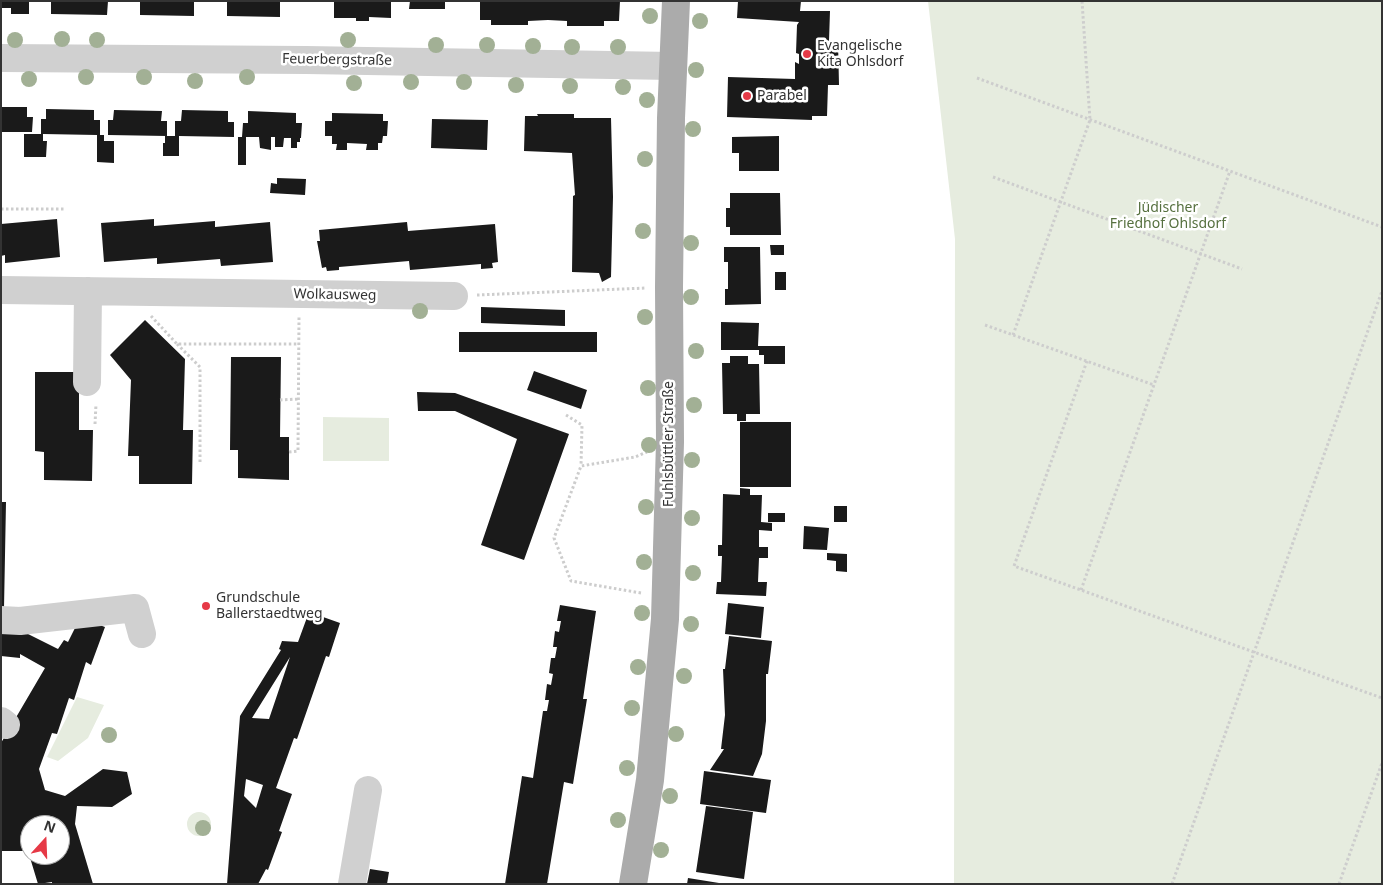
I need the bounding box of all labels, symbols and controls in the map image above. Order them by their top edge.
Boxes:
place label: Evangelische Kita Ohlsdorf [817,38,903,70]
marker: Evangelische Kita Ohlsdorf [801,48,813,60]
street label: Feuerbergstraße [282,51,392,69]
place label: Parabel [757,88,807,104]
marker: Parabel [741,90,753,102]
park label: Jüdischer Friedhof Ohlsdorf [1110,200,1226,232]
street label: Wolkausweg [293,286,377,304]
street label: Fuhlsbüttler Straße [661,381,677,507]
place label: Grundschule Ballerstaedtweg [216,590,323,622]
marker: Grundschule Ballerstaedtweg [200,600,212,612]
north arrow [20,815,70,865]
text: N [41,815,59,837]

